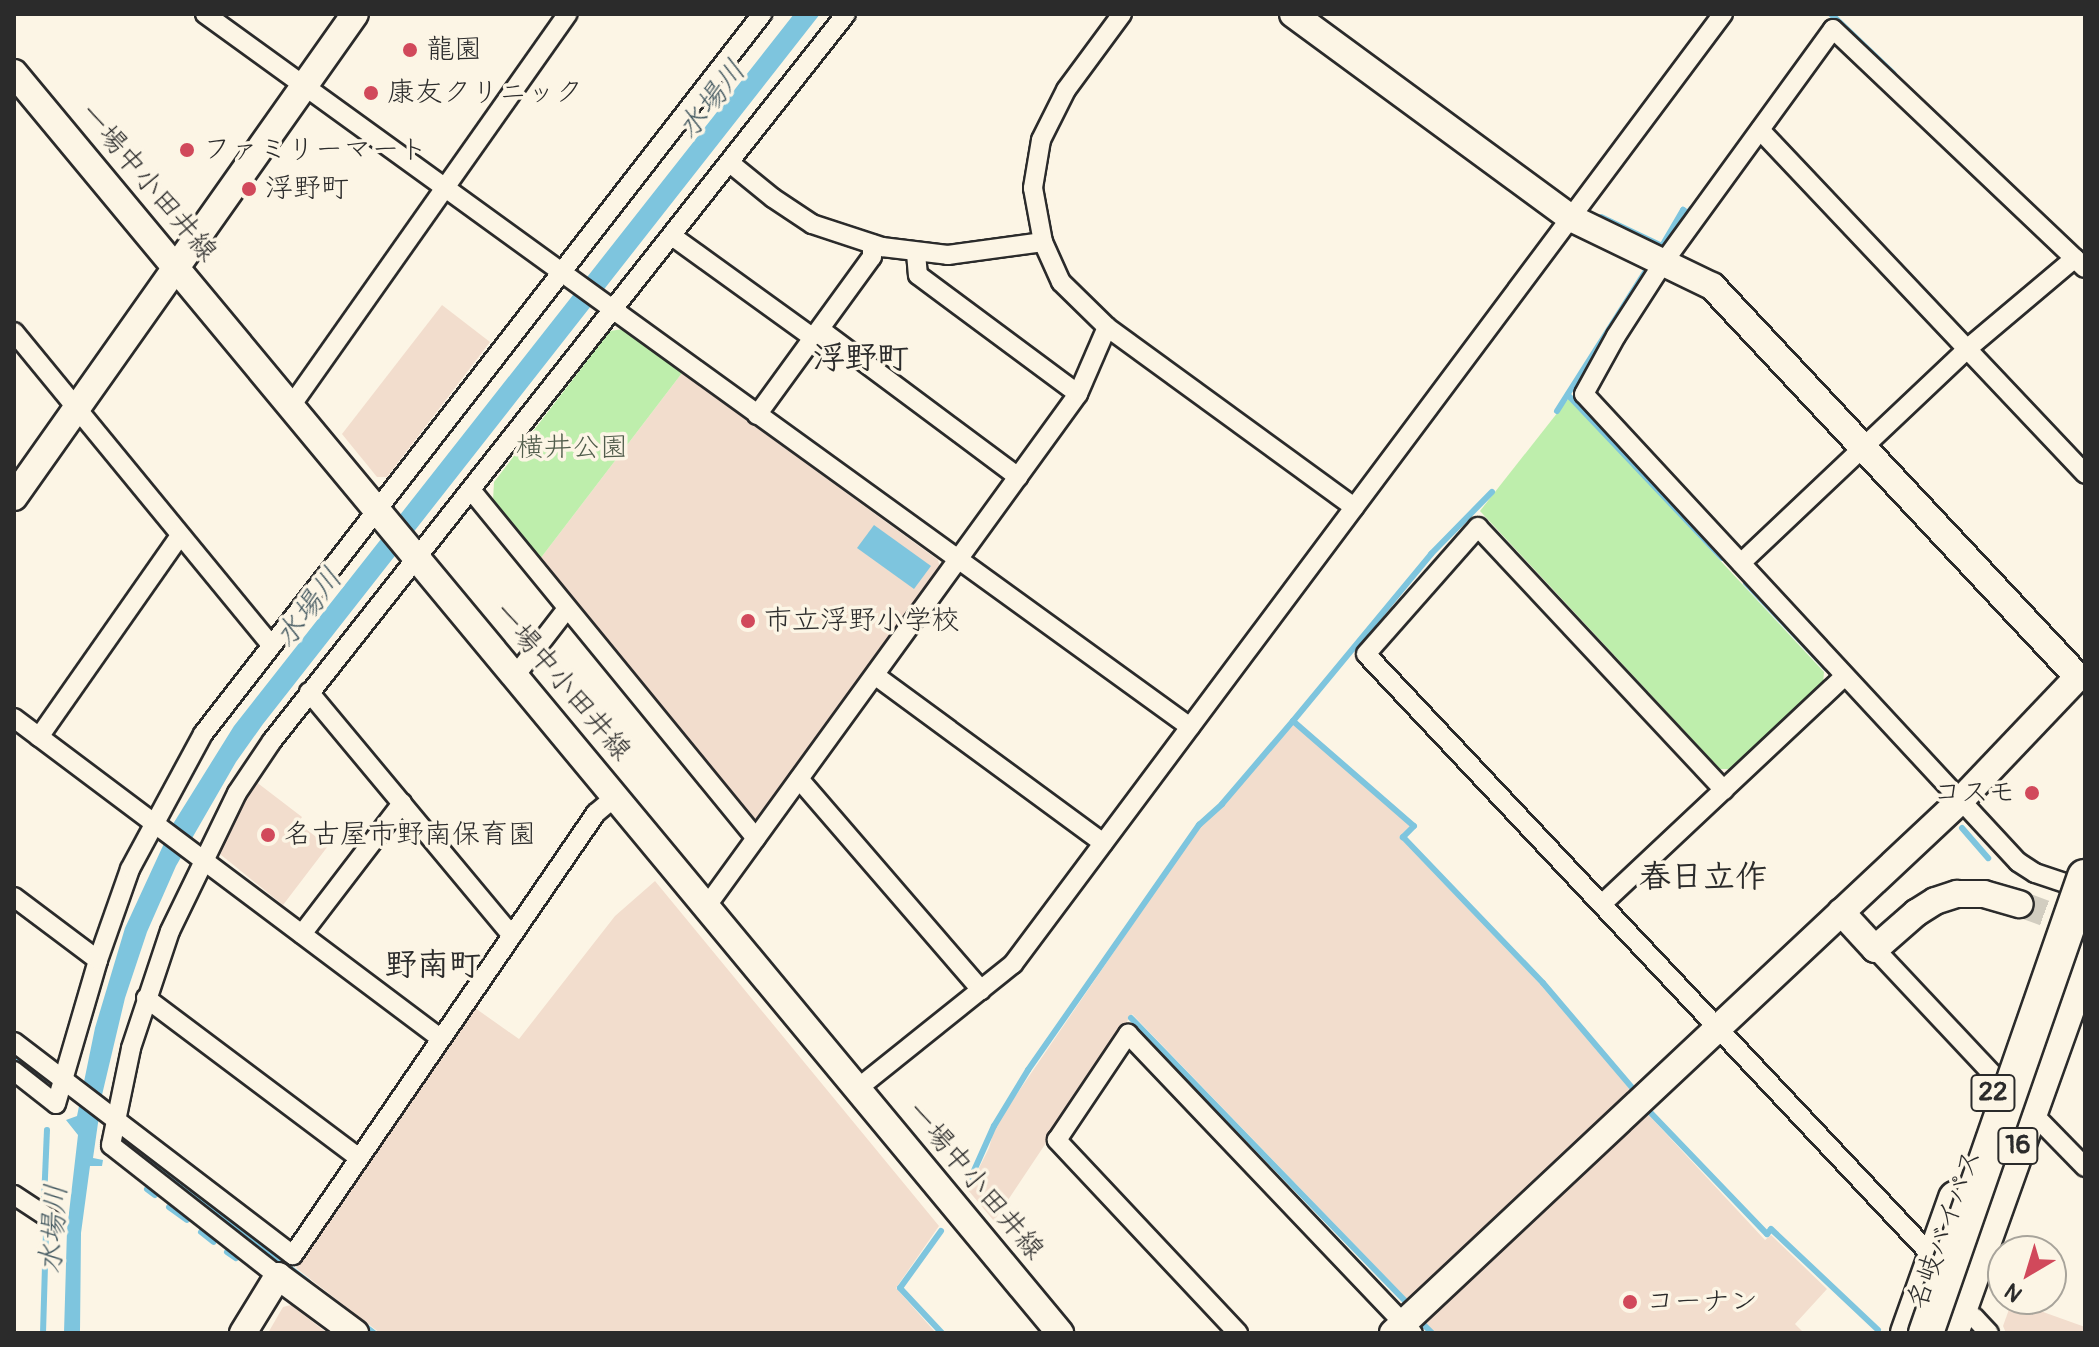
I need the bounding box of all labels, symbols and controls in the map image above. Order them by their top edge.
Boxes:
place label: 龍園 [426,33,482,67]
marker: 龍園 [401,41,419,59]
water label: 水場川 [670,53,754,147]
place label: 康友クリニック [387,76,583,110]
marker: 康友クリニック [362,84,380,102]
street label: 一場中小田井線 [72,97,224,269]
place label: ファミリーマート [203,133,427,167]
marker: ファミリーマート [178,141,196,159]
place label: 浮野町 [265,172,349,206]
marker: 浮野町 [240,180,258,198]
district label: 浮野町 [813,339,909,377]
park label: 横井公園 [516,431,628,465]
water label: 水場川 [268,561,350,655]
street label: 一場中小田井線 [486,596,638,768]
place label: 市立浮野小学校 [764,604,960,638]
marker: 市立浮野小学校 [739,612,757,630]
place label: コスモ [1932,776,2016,810]
marker: コスモ [2023,784,2041,802]
place label: 名古屋市野南保育園 [284,818,536,852]
marker: 名古屋市野南保育園 [259,826,277,844]
district label: 春日立作 [1639,858,1767,896]
district label: 野南町 [385,946,481,984]
road number: 22 [1969,1071,2017,1115]
street label: 一場中小田井線 [899,1095,1051,1267]
road number: 16 [1996,1124,2040,1168]
street label: 名岐バイパス [1900,1144,1990,1314]
water label: 水場川 [33,1183,75,1275]
north arrow [1987,1235,2067,1315]
text: N [1999,1277,2028,1308]
place label: コーナン [1646,1285,1758,1319]
marker: コーナン [1621,1293,1639,1311]

